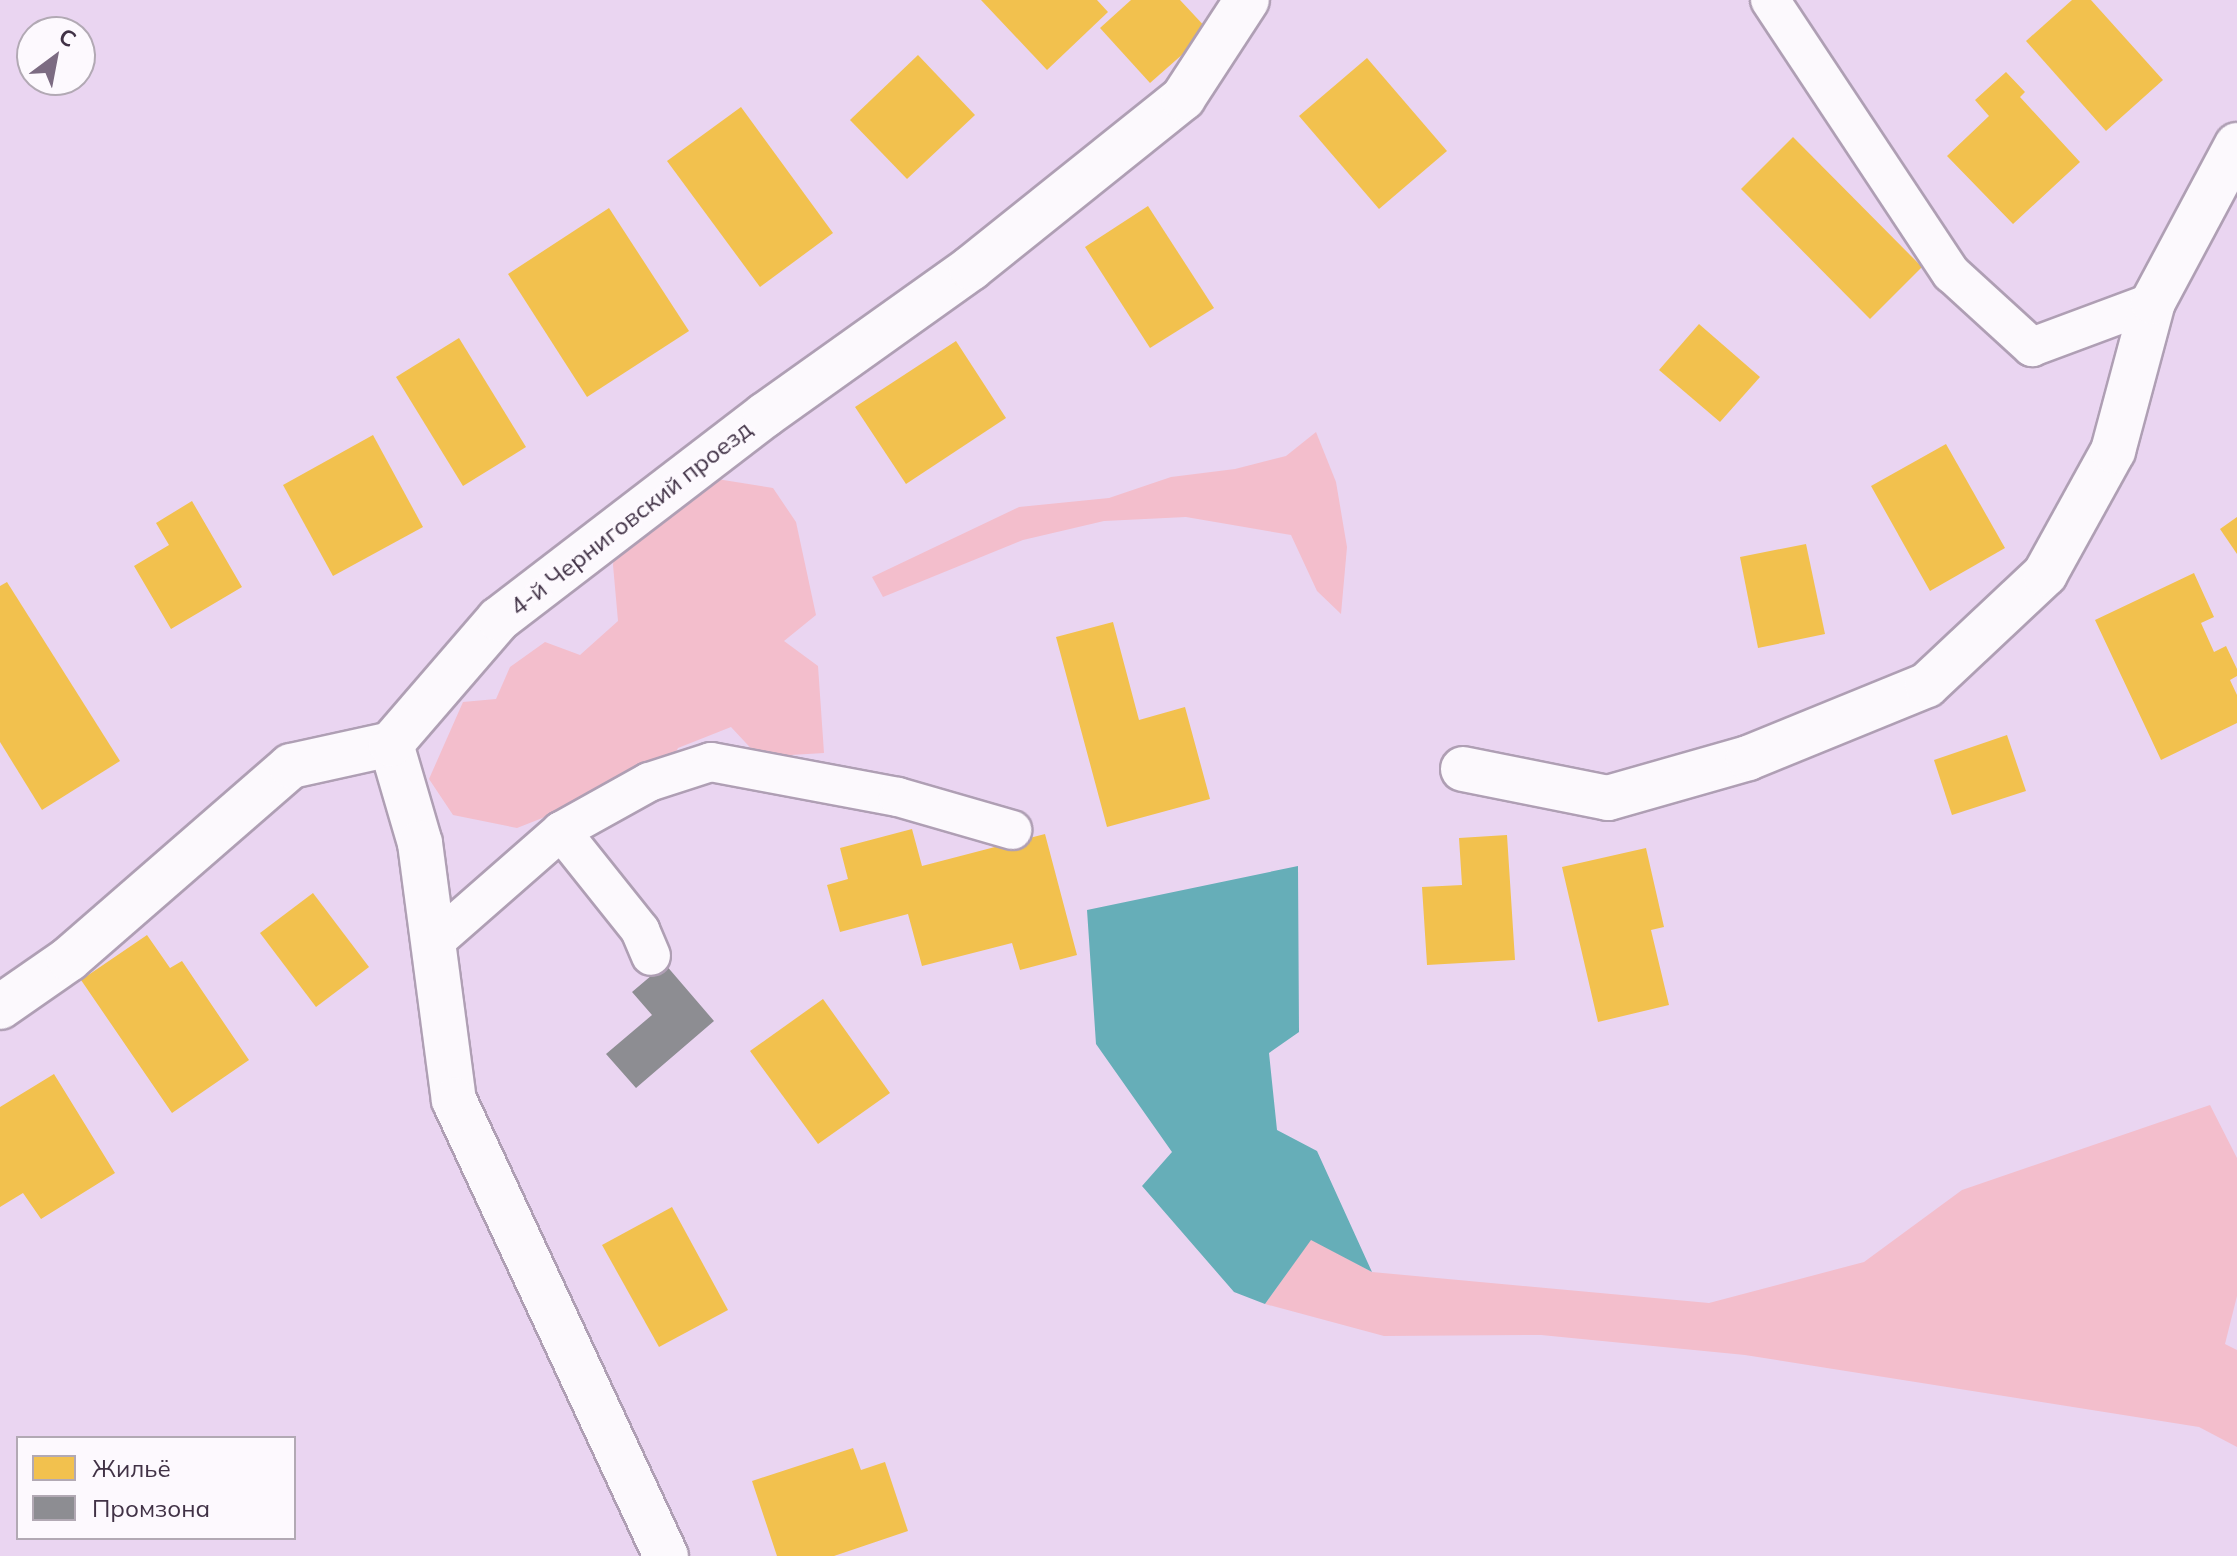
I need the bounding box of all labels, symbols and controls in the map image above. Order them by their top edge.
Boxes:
north arrow [16,16,96,96]
text: С [54,21,81,53]
street label: 4-й Черниговский проезд [504,414,758,622]
legend [16,1436,296,1540]
text: Жильё [92,1453,171,1483]
text: Промзона [92,1493,210,1523]

